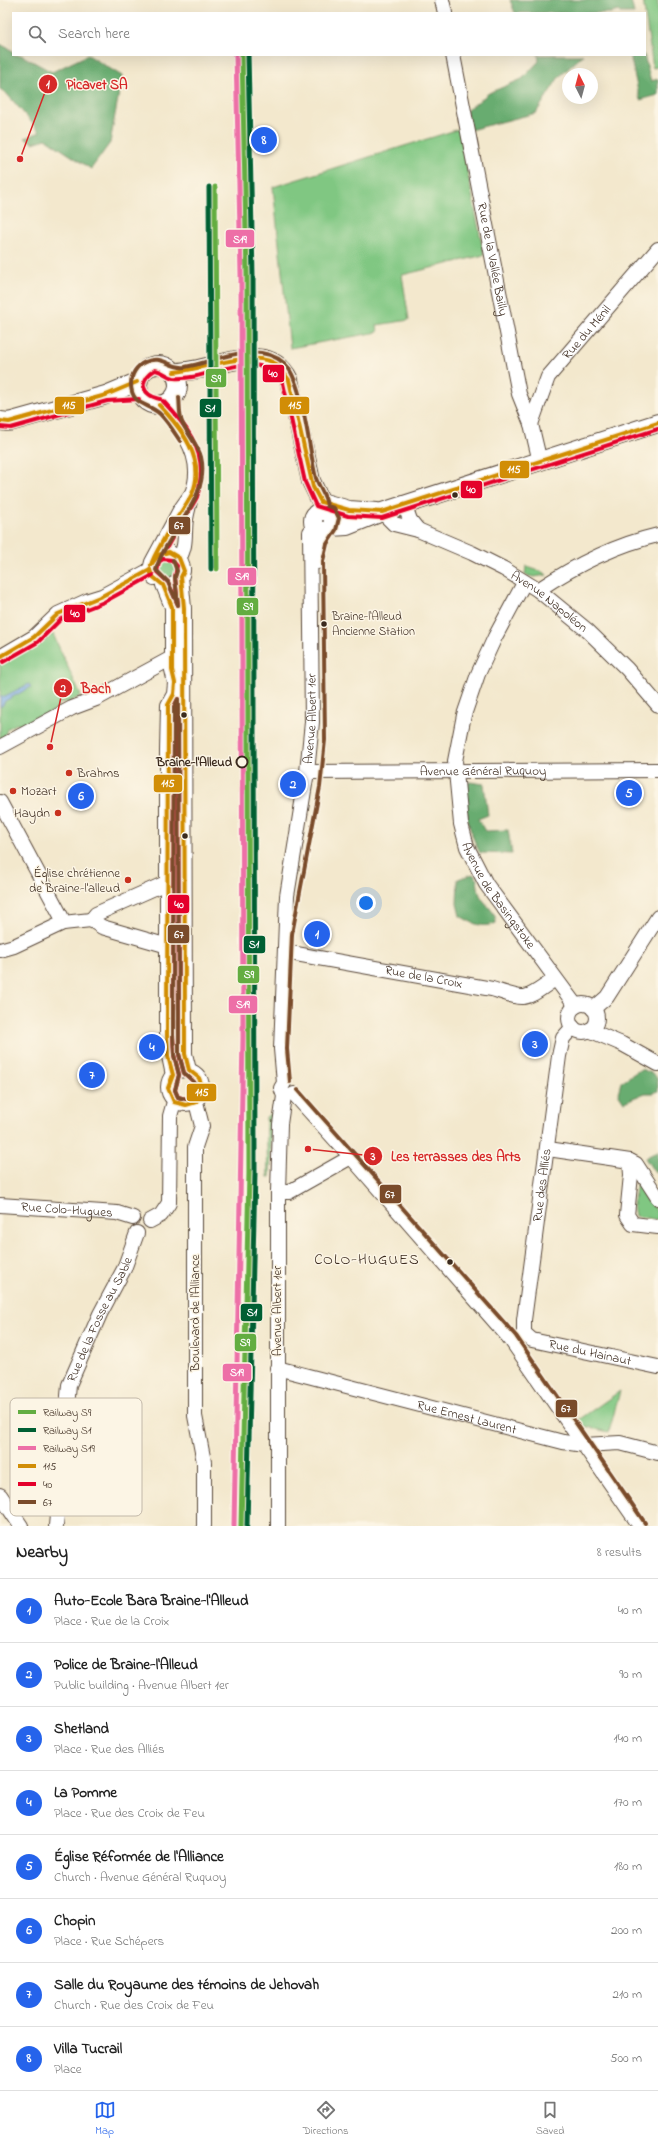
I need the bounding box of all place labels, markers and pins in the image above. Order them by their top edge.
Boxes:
callout: Picavet SA [38,71,136,97]
pin: 8 [251,125,277,155]
unlabelled marker [450,490,460,500]
place label: Braine-l'Alleud Ancienne Station [331,608,415,641]
marker: Braine-l'Alleud Ancienne Station [319,619,329,629]
callout: Bach [53,675,119,701]
unlabelled marker [179,710,189,720]
place label: Braine-l'Alleud [155,753,233,772]
marker: Braine-l'Alleud [235,755,249,769]
place label: Brahms [76,764,120,783]
marker: Brahms [64,768,74,778]
pin: 2 [280,769,306,799]
pin: 5 [616,778,642,808]
pin: 6 [68,781,94,811]
place label: Mozart [21,782,57,801]
marker: Mozart [8,786,18,796]
place label: Haydn [14,804,50,824]
marker: Haydn [53,808,63,818]
unlabelled marker [180,831,190,841]
place label: Église chrétienne de Braine-l'alleud [29,864,121,898]
marker: Église chrétienne de Braine-l'alleud [123,875,133,885]
pin: 1 [304,919,330,949]
pin: 3 [522,1029,548,1059]
pin: 4 [139,1032,165,1062]
pin: 7 [79,1060,105,1090]
callout: Les terrasses des Arts [363,1143,529,1169]
unlabelled marker [445,1257,455,1267]

